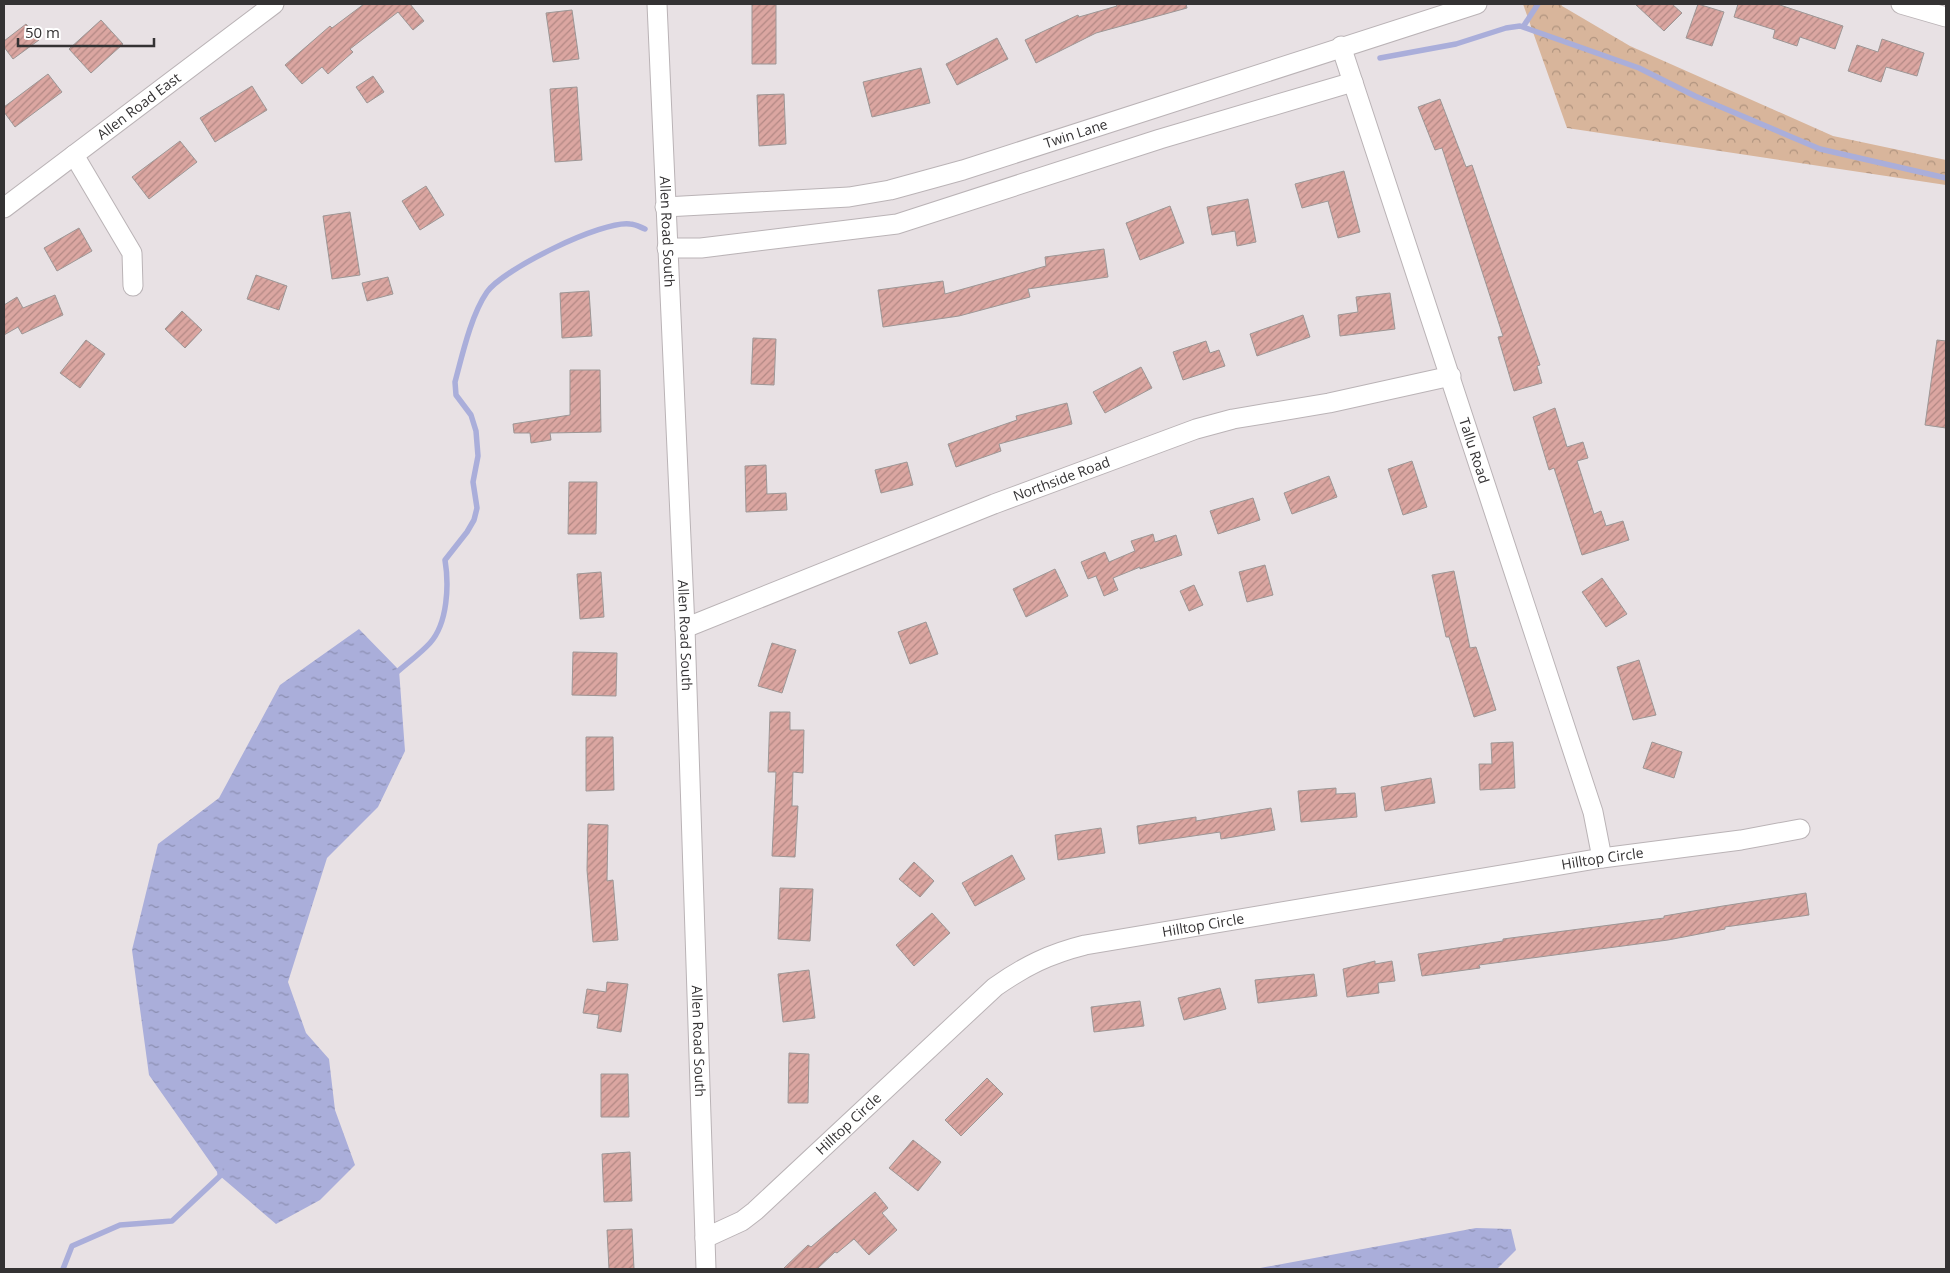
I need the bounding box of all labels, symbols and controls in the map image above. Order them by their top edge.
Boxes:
scale bar [18,15,154,47]
text: 50 m [25,22,60,42]
street label: Allen Road East [93,68,184,144]
street label: Twin Lane [1041,114,1110,152]
street label: Allen Road South [656,176,680,288]
street label: Tallu Road [1455,415,1494,486]
street label: Northside Road [1010,452,1113,505]
street label: Allen Road South [674,579,697,691]
street label: Hilltop Circle [1560,843,1645,874]
street label: Hilltop Circle [1160,908,1245,941]
street label: Allen Road South [688,985,710,1097]
street label: Hilltop Circle [811,1088,885,1159]

